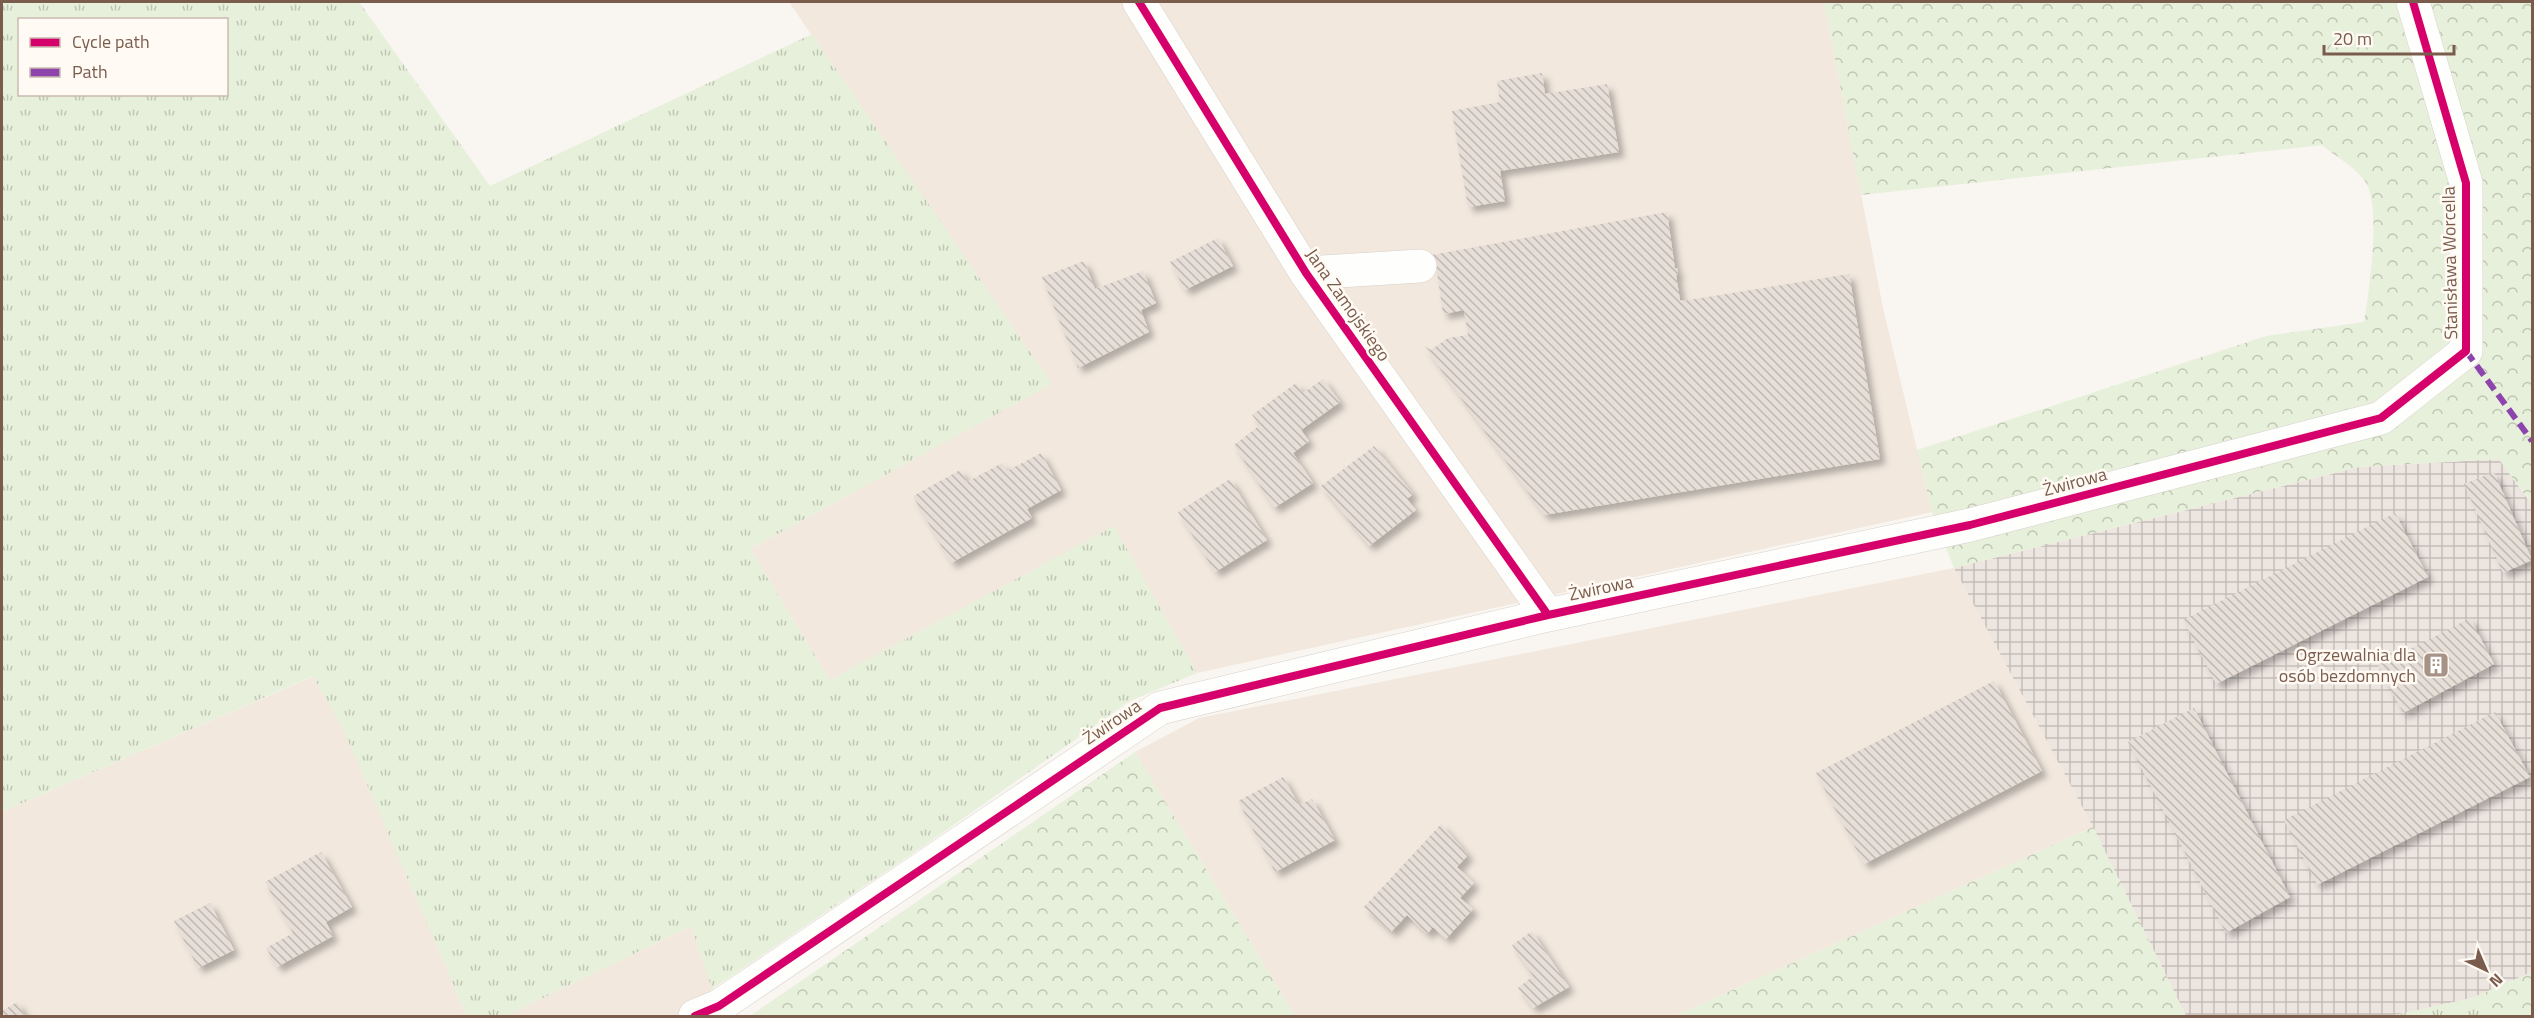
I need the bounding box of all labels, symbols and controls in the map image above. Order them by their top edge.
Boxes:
legend [18,18,228,96]
scale bar [2324,18,2454,56]
text: 20 m [2333,25,2372,52]
text: Cycle path [72,28,150,55]
text: Path [72,58,108,85]
street label: Stanisława Worcella [2435,186,2464,340]
street label: Jana Zamojskiego [1299,243,1398,367]
street label: Żwirowa [2040,460,2110,503]
street label: Żwirowa [1566,568,1636,607]
place label: Ogrzewalnia dla osób bezdomnych [2279,641,2416,689]
building icon: Ogrzewalnia dla osób bezdomnych [2421,650,2451,680]
street label: Żwirowa [1077,692,1146,751]
north arrow [2456,940,2516,1000]
text: N [2484,968,2509,993]

